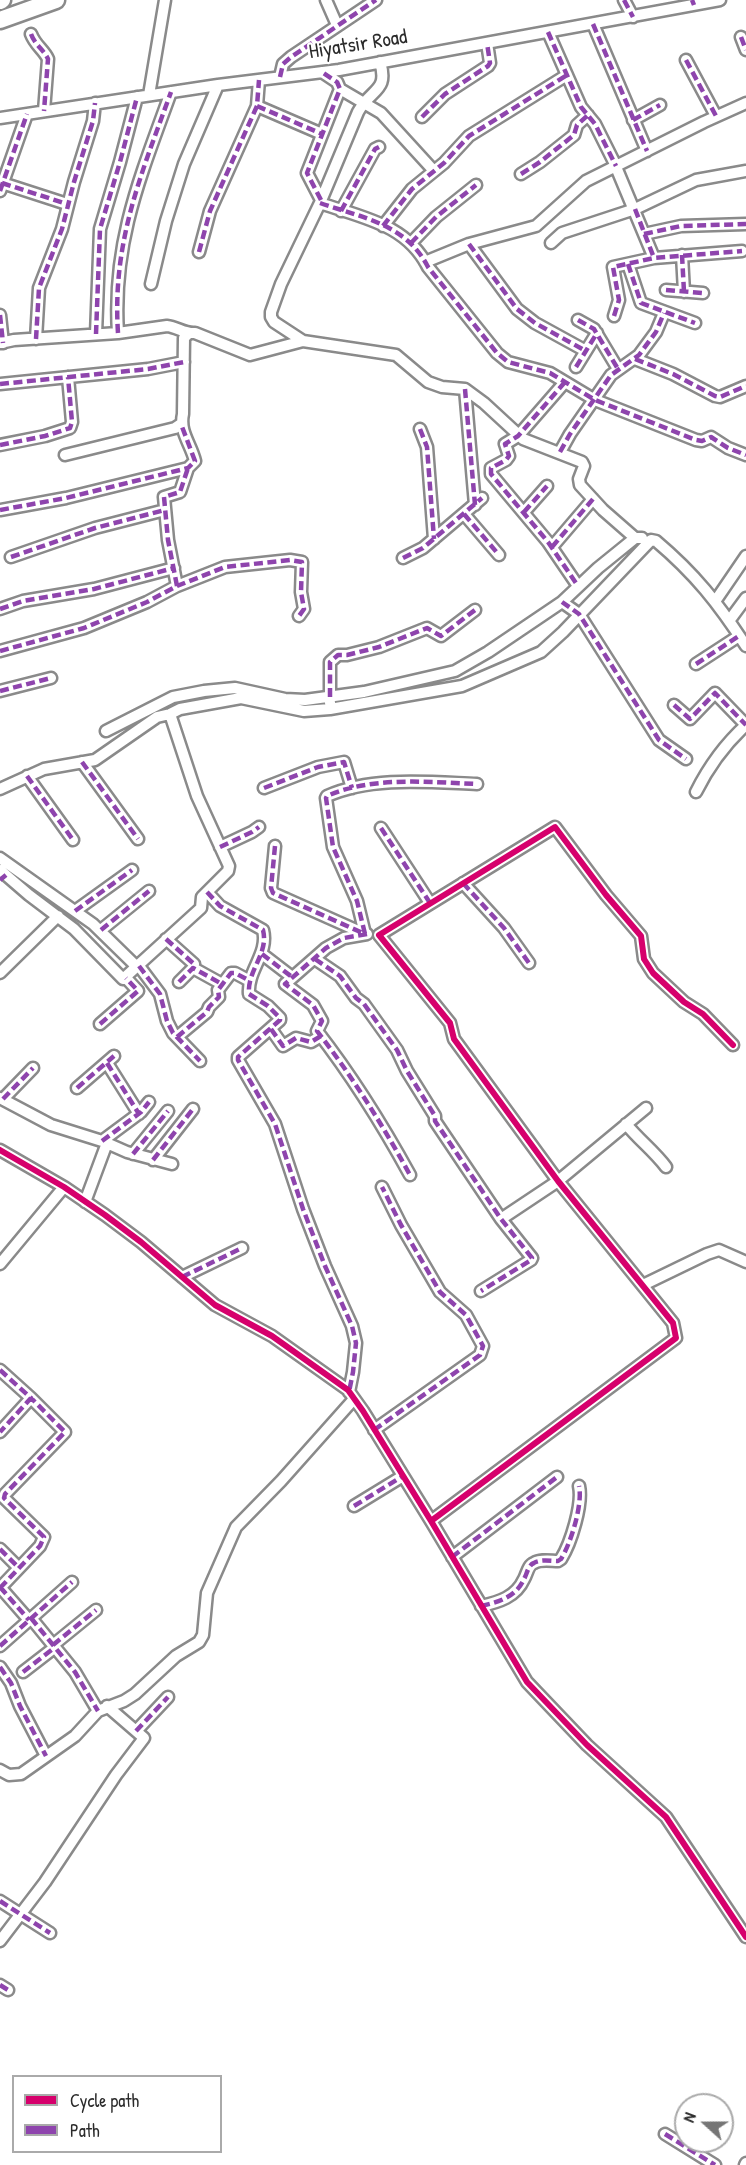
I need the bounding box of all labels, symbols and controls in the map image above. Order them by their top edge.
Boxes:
street label: Hiyatsir Road [307,25,409,65]
legend [12,2075,222,2153]
text: Cycle path [70,2088,139,2113]
north arrow [674,2093,734,2153]
text: N [677,2109,701,2125]
text: Path [70,2118,99,2143]

